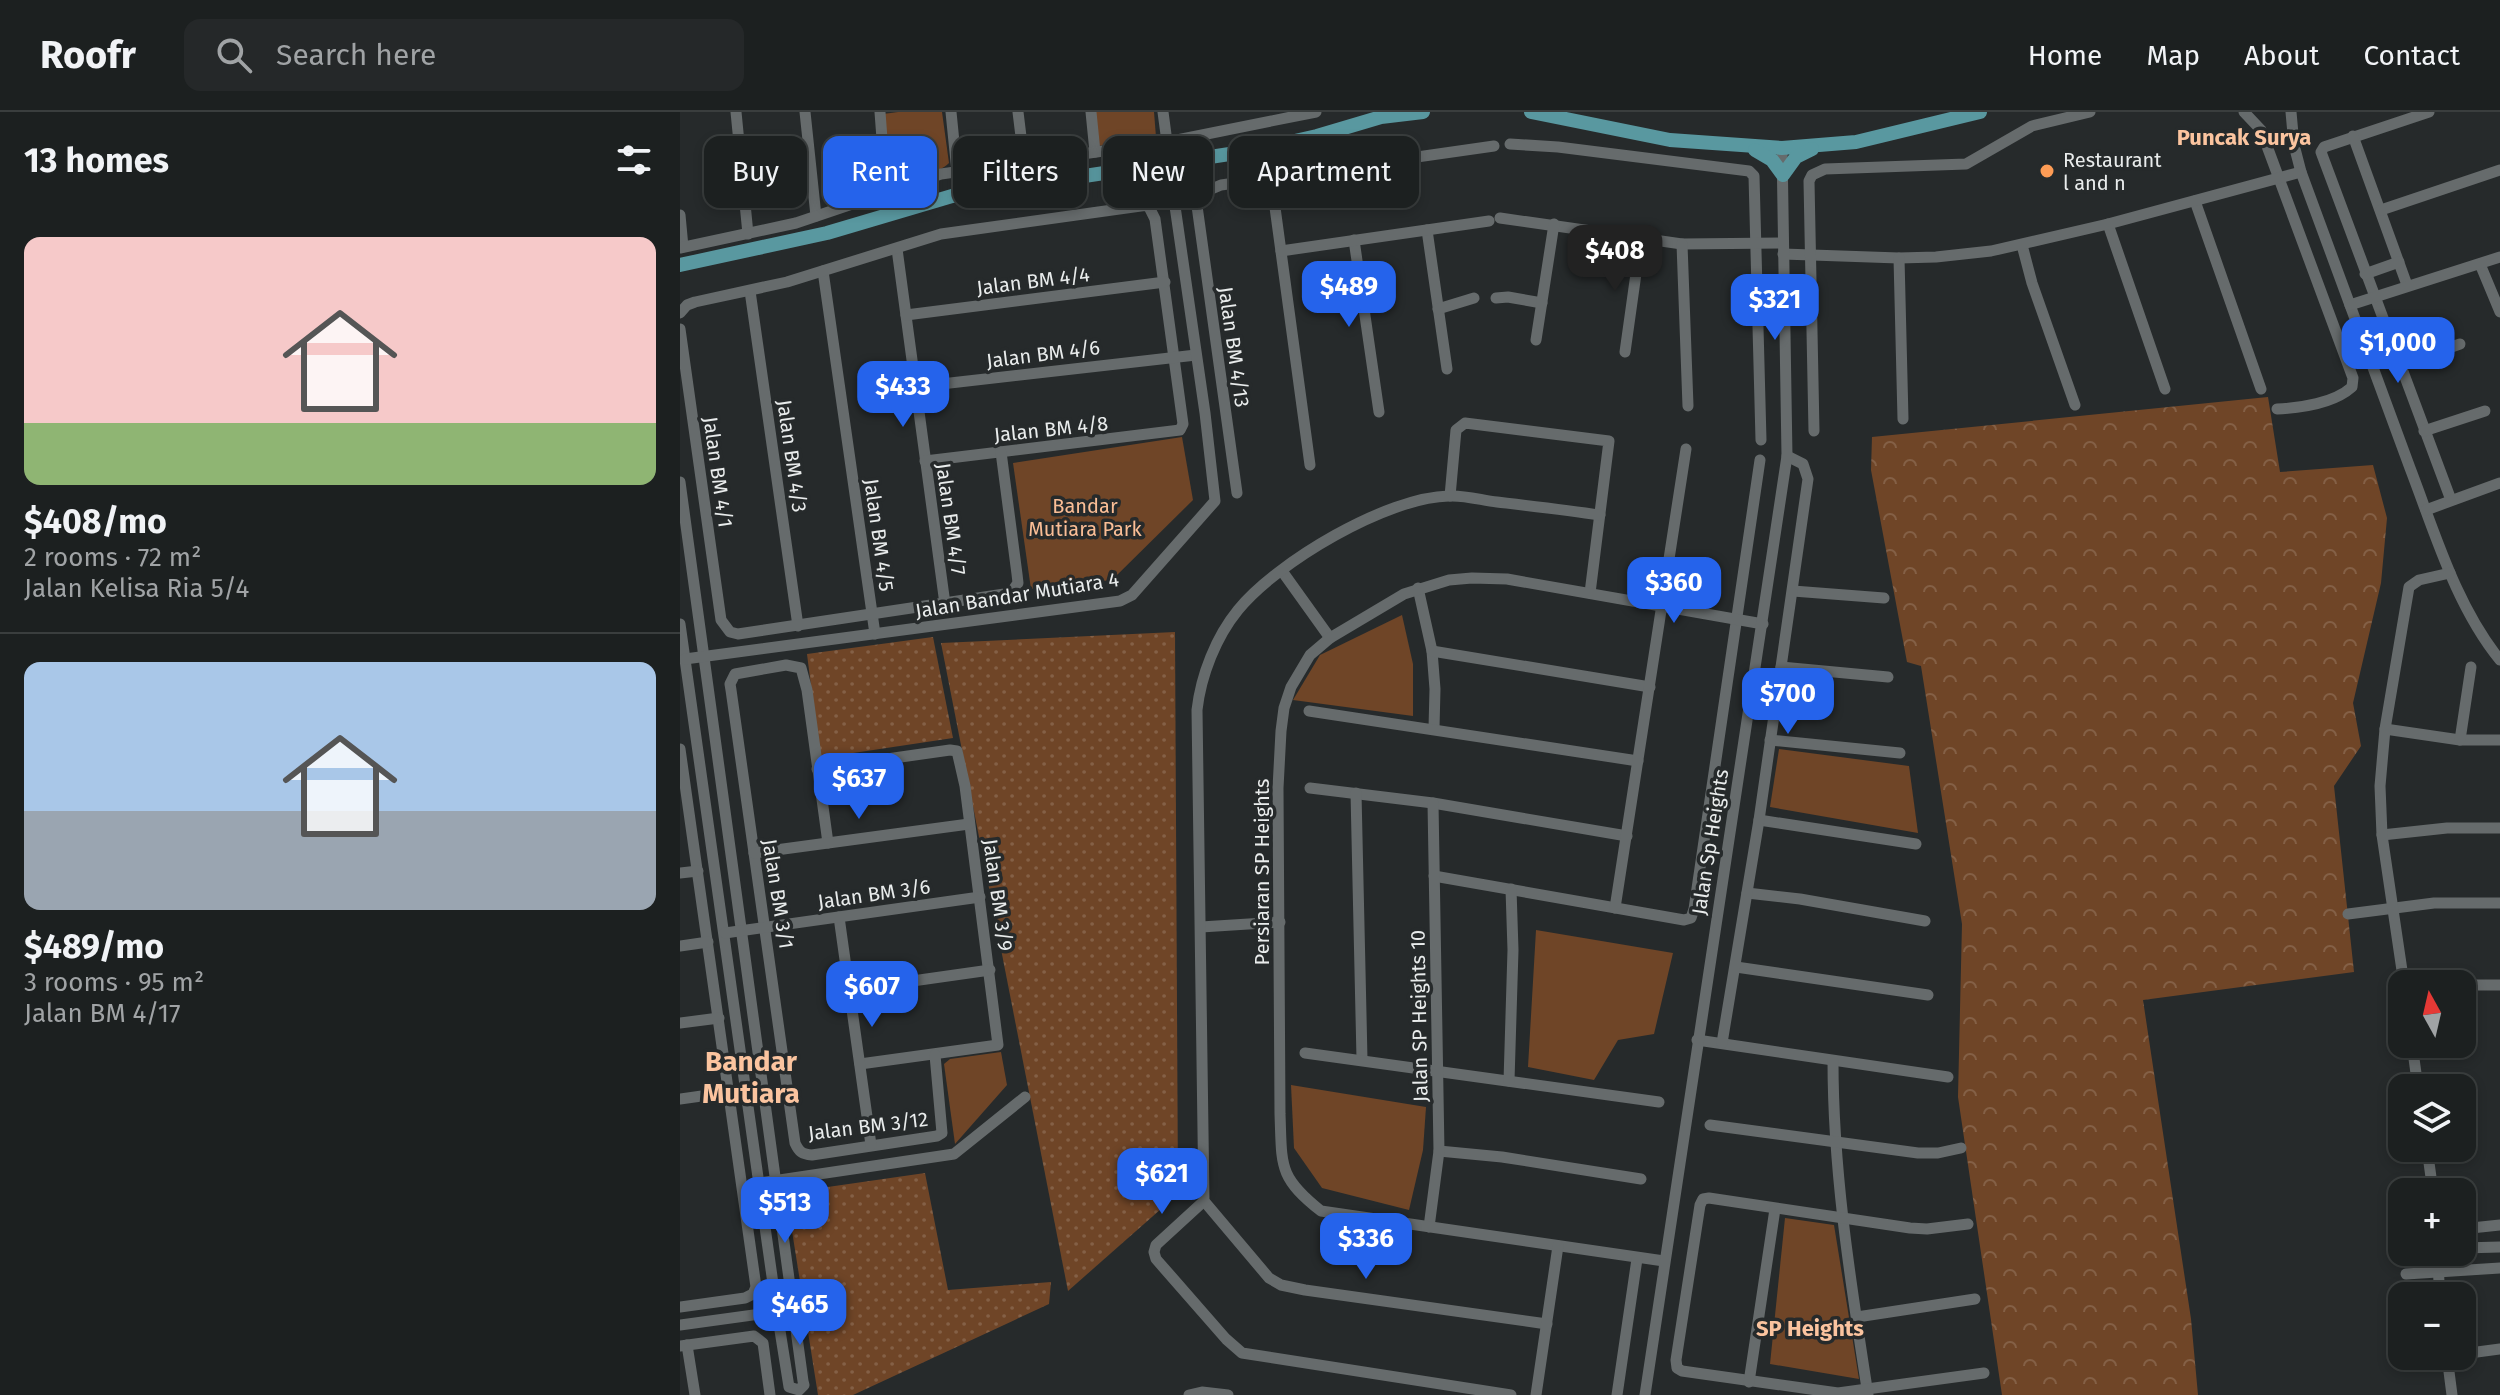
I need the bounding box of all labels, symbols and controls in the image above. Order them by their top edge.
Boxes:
search box [184,19,744,91]
text: Roofr [40,32,136,78]
icon: search [212,33,256,77]
text: Search here [276,37,436,73]
text: Home [2028,39,2102,72]
text: Map [2146,39,2200,72]
text: About [2244,39,2319,72]
text: Contact [2363,39,2460,72]
district label: Puncak Surya [2177,124,2311,151]
chip: Buy [704,136,807,208]
chip: Rent [823,136,937,208]
chip: Filters [953,136,1087,208]
chip: New [1103,136,1213,208]
chip: Apartment [1229,136,1419,208]
icon: filters [612,138,656,182]
text: 13 homes [24,140,169,181]
place label: Restaurant l and n [2063,148,2162,195]
marker: Restaurant l and n [2038,162,2056,180]
pin: $408 [1568,225,1662,293]
text: $408 [1585,235,1645,266]
pin: $489 [1302,261,1396,329]
street label: Jalan BM 4/4 [975,262,1091,300]
text: $489 [1320,271,1378,302]
pin: $321 [1728,274,1822,342]
text: $321 [1749,284,1801,315]
street label: Jalan BM 4/13 [1214,285,1254,409]
icon: home [268,289,412,433]
pin: $1,000 [2333,317,2463,385]
text: $1,000 [2360,327,2436,358]
street label: Jalan BM 4/6 [985,335,1101,373]
pin: $433 [856,361,950,429]
text: $433 [875,371,931,402]
street label: Jalan BM 4/3 [772,398,812,514]
street label: Jalan BM 4/8 [993,411,1109,447]
street label: Jalan BM 4/1 [698,415,738,529]
street label: Jalan BM 4/7 [931,461,971,577]
street label: Jalan BM 4/5 [859,477,899,593]
park label: Bandar Mutiara Park [1028,494,1143,541]
text: $408/mo [24,501,167,542]
text: 2 rooms · 72 m² [24,542,201,573]
pin: $360 [1627,557,1721,625]
street label: Jalan Bandar Mutiara 4 [913,567,1121,623]
text: $360 [1645,567,1703,598]
text: Jalan Kelisa Ria 5/4 [24,573,249,604]
pin: $700 [1741,668,1835,736]
text: $700 [1760,678,1816,709]
icon: home [268,714,412,858]
pin: $637 [812,753,906,821]
text: $637 [832,763,886,794]
street label: Jalan Sp Heights [1687,767,1733,917]
street label: Persiaran SP Heights [1250,779,1274,965]
street label: Jalan BM 3/1 [757,837,799,951]
street label: Jalan BM 3/9 [978,837,1018,953]
street label: Jalan BM 3/6 [816,874,932,914]
text: $489/mo [24,926,164,967]
street label: Jalan SP Heights 10 [1405,930,1433,1102]
pin: $607 [825,961,919,1029]
text: 3 rooms · 95 m² [24,967,204,998]
north arrow [2388,970,2476,1058]
map controls [2388,970,2476,1370]
text: $607 [844,971,900,1002]
text: Jalan BM 4/17 [24,998,181,1029]
district label: Bandar Mutiara [702,1045,800,1110]
button: layers [2388,1074,2476,1162]
street label: Jalan BM 3/12 [807,1107,929,1145]
pin: $621 [1115,1148,1209,1216]
text: $621 [1135,1158,1189,1189]
pin: $513 [738,1177,832,1245]
button: + [2388,1178,2476,1266]
text: $513 [759,1187,811,1218]
pin: $336 [1319,1213,1413,1281]
text: $336 [1338,1223,1394,1254]
pin: $465 [753,1279,847,1347]
button: − [2388,1282,2476,1370]
text: $465 [771,1289,829,1320]
district label: SP Heights [1756,1315,1864,1342]

